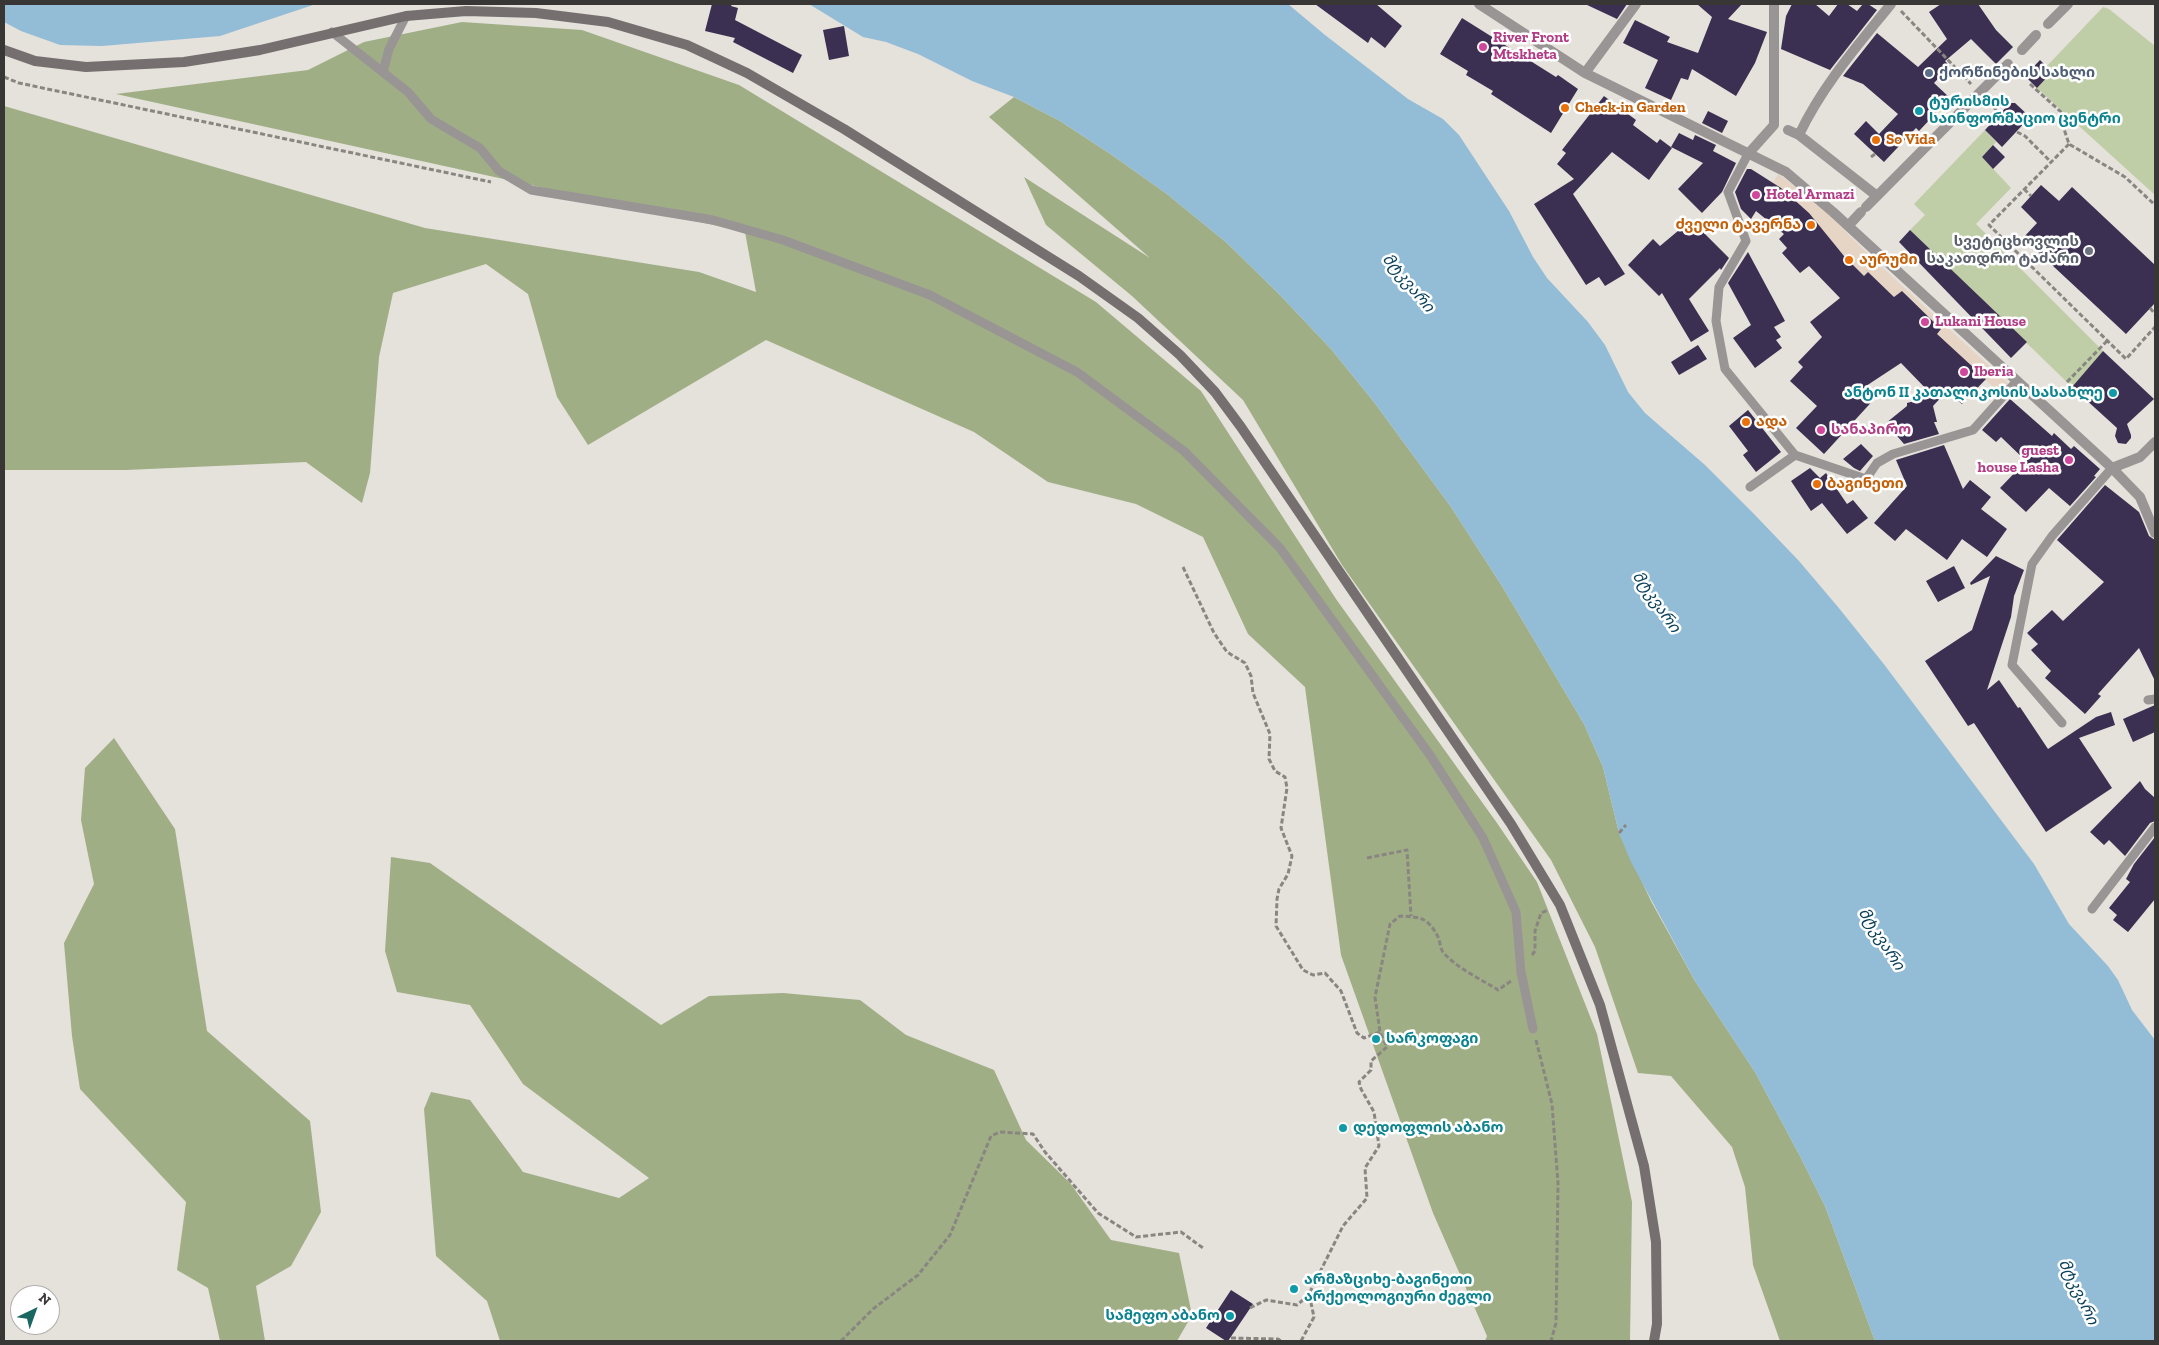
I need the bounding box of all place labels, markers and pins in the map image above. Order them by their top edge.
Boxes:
place label: River Front Mtskheta [1493,29,1569,64]
marker: River Front Mtskheta [1477,41,1489,53]
place label: ქორწინების სახლი [1939,64,2095,82]
marker: ქორწინების სახლი [1923,67,1935,79]
place label: ტურისმის საინფორმაციო ცენტრი [1929,93,2121,128]
place label: Check-in Garden [1575,99,1686,117]
marker: Check-in Garden [1559,102,1571,114]
marker: ტურისმის საინფორმაციო ცენტრი [1913,105,1925,117]
place label: So Vida [1886,131,1935,149]
marker: So Vida [1870,134,1882,146]
place label: Hotel Armazi [1766,186,1855,204]
marker: Hotel Armazi [1750,189,1762,201]
place label: ძველი ტავერნა [1675,216,1801,234]
marker: ძველი ტავერნა [1805,219,1817,231]
place label: სვეტიცხოვლის საკათდრო ტაძარი [1927,233,2079,268]
marker: სვეტიცხოვლის საკათდრო ტაძარი [2083,245,2095,257]
place label: აურუმი [1859,251,1918,269]
marker: აურუმი [1843,254,1855,266]
place label: Lukani House [1935,313,2026,331]
marker: Lukani House [1919,316,1931,328]
place label: Iberia [1974,363,2013,381]
marker: Iberia [1958,366,1970,378]
place label: ანტონ II კათალიკოსის სასახლე [1844,384,2103,402]
marker: ანტონ II კათალიკოსის სასახლე [2107,387,2119,399]
place label: ადა [1756,413,1787,431]
marker: ადა [1740,416,1752,428]
place label: სანაპირო [1831,421,1911,439]
marker: სანაპირო [1815,424,1827,436]
place label: guest house Lasha [1978,442,2059,477]
marker: guest house Lasha [2063,454,2075,466]
place label: ბაგინეთი [1827,475,1904,493]
marker: ბაგინეთი [1811,478,1823,490]
place label: სარკოფაგი [1386,1030,1478,1048]
marker: სარკოფაგი [1370,1033,1382,1045]
place label: დედოფლის აბანო [1353,1119,1503,1137]
marker: დედოფლის აბანო [1337,1122,1349,1134]
place label: არმაზციხე-ბაგინეთი არქეოლოგიური ძეგლი [1304,1271,1492,1306]
marker: არმაზციხე-ბაგინეთი არქეოლოგიური ძეგლი [1288,1283,1300,1295]
place label: სამეფო აბანო [1105,1307,1220,1325]
marker: სამეფო აბანო [1224,1310,1236,1322]

